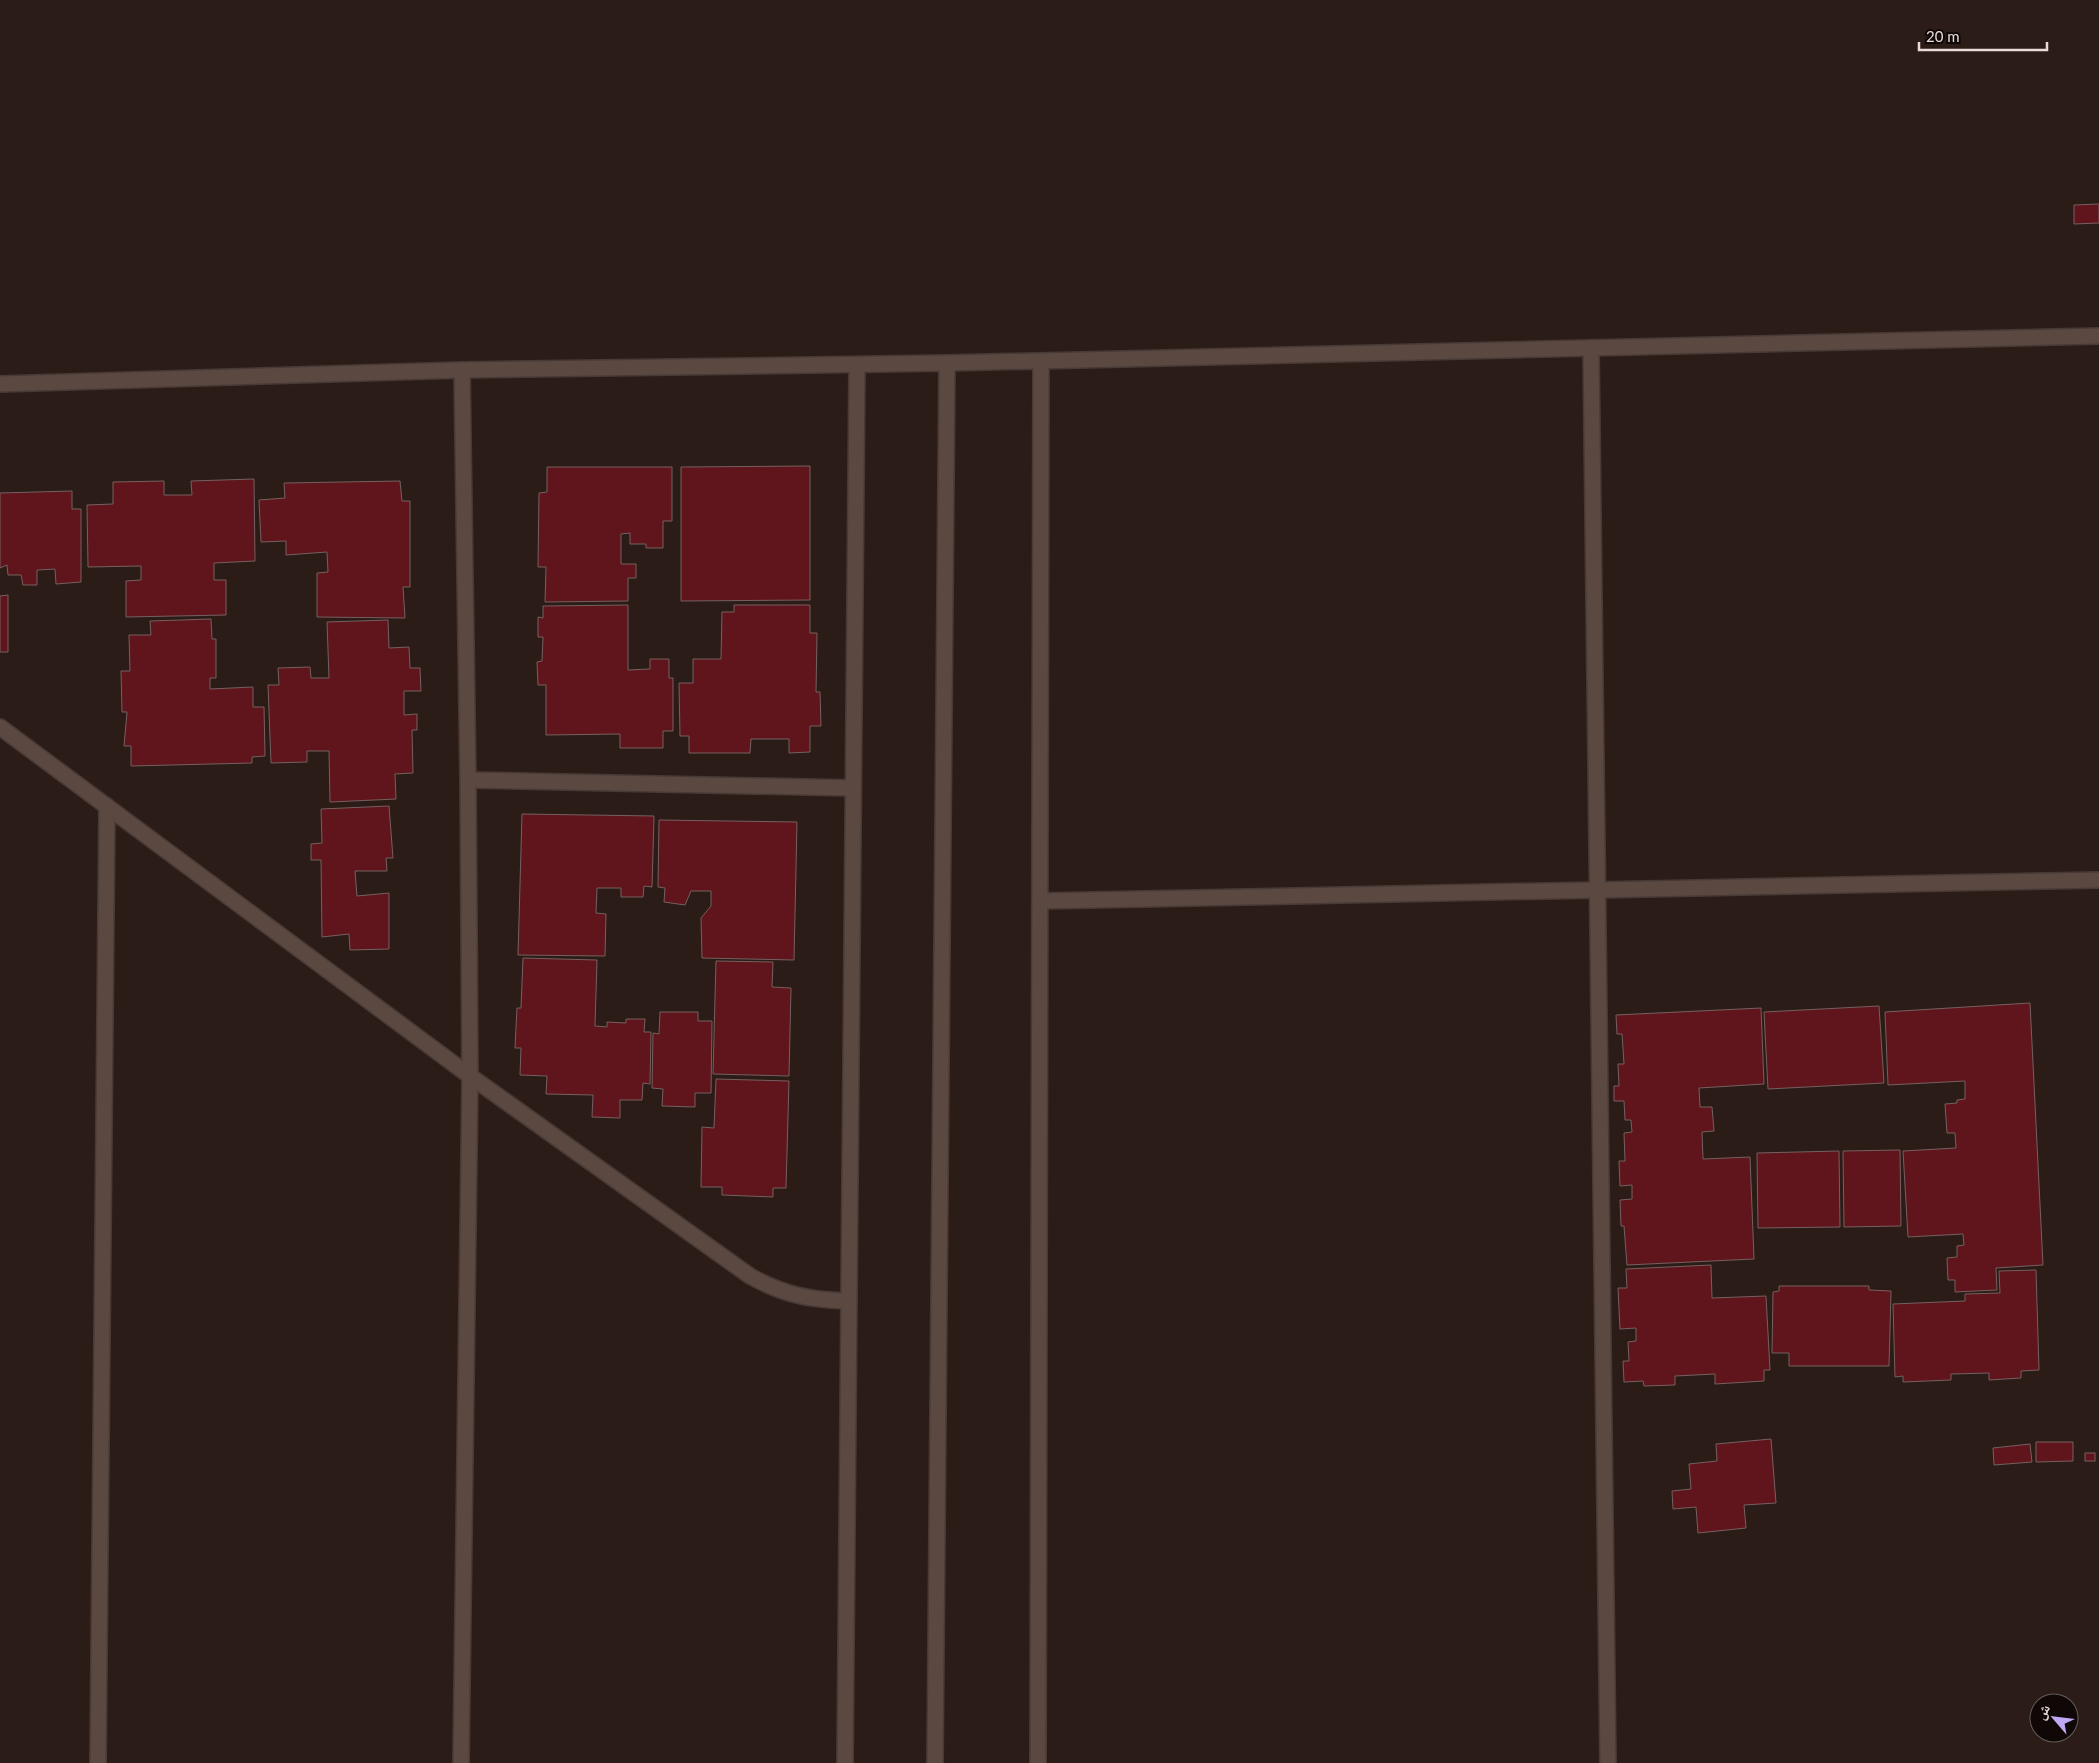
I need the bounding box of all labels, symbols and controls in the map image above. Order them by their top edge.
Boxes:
scale bar [1919,20,2046,52]
text: 20 m [1926,27,1960,45]
north arrow [2029,1693,2079,1743]
text: ش [2031,1701,2054,1723]

